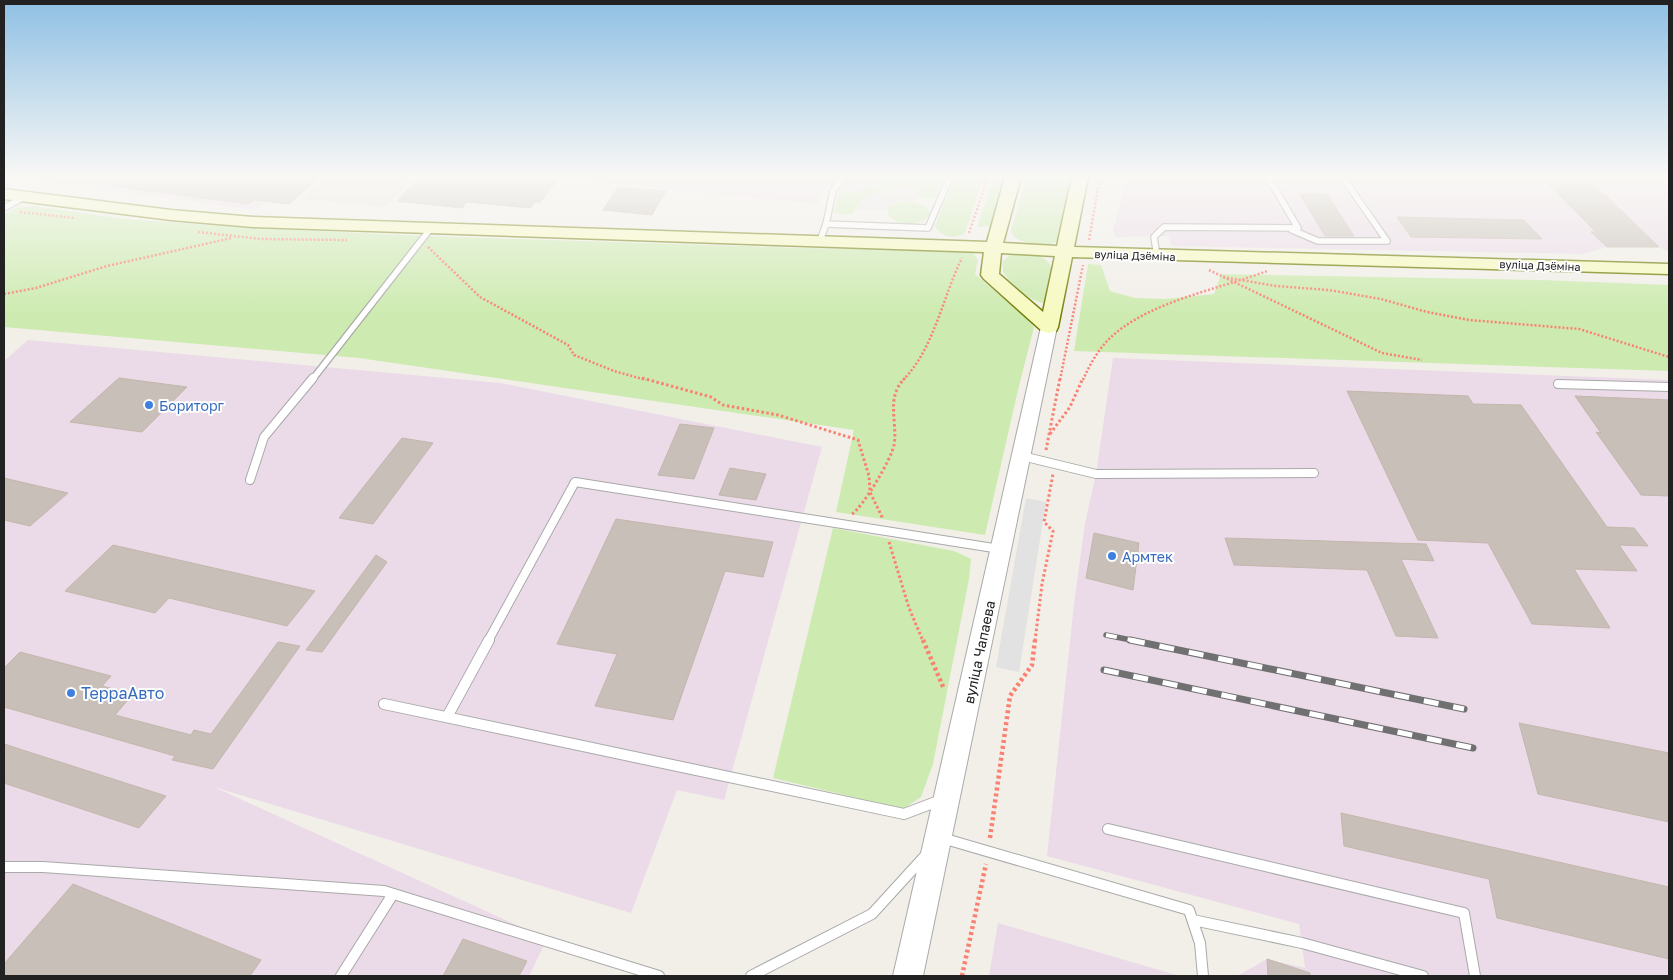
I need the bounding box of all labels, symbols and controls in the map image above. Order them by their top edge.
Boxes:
street label: вуліца Дзёміна [1094,247,1176,263]
street label: вуліца Дзёміна [1499,257,1581,273]
place label: Бориторг [159,397,225,414]
marker: Бориторг [143,399,155,411]
place label: Армтек [1122,548,1173,565]
marker: Армтек [1106,550,1118,562]
street label: вуліца Чапаева [960,599,998,705]
place label: ТерраАвто [81,683,164,703]
marker: ТерраАвто [65,687,77,699]

